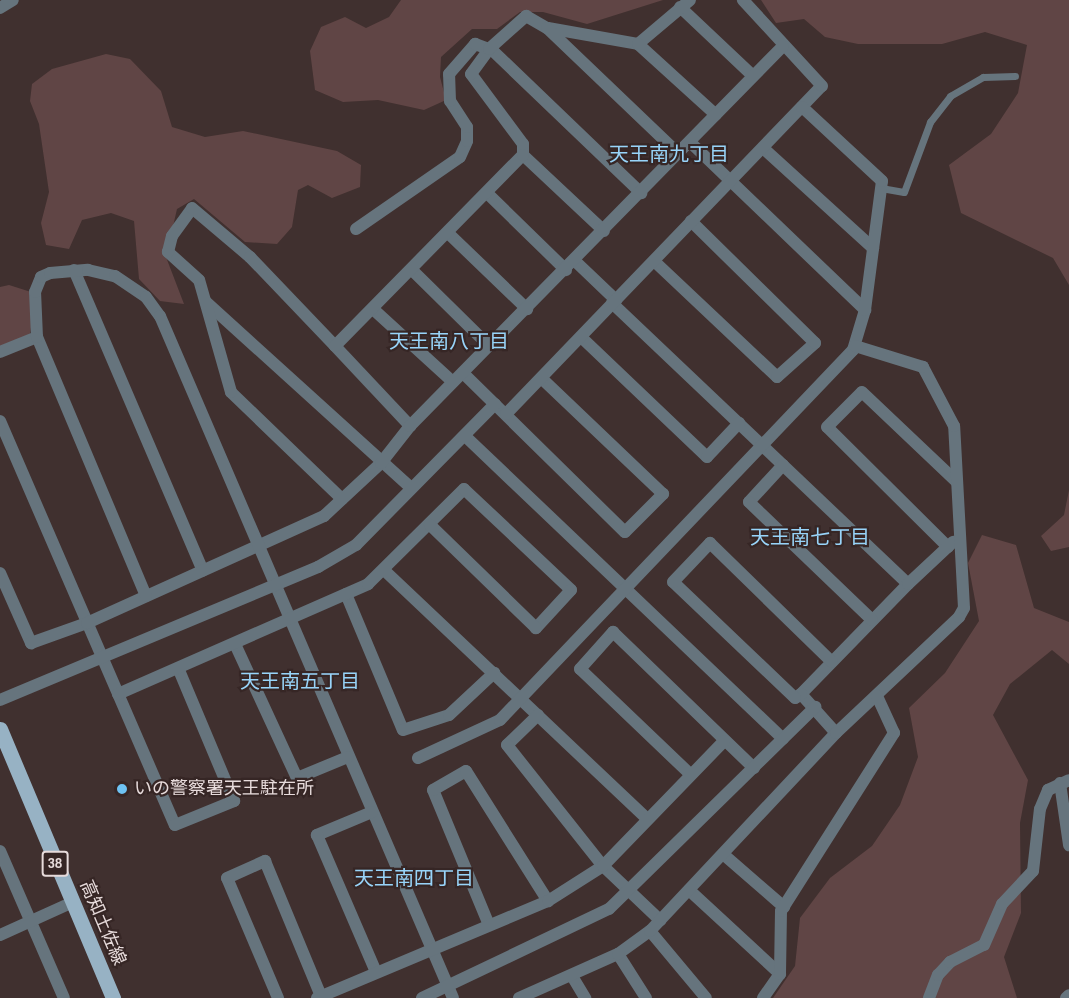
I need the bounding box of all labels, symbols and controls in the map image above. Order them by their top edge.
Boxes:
district label: 天王南九丁目 [609,143,729,167]
district label: 天王南八丁目 [389,330,509,354]
district label: 天王南七丁目 [750,526,870,550]
district label: 天王南五丁目 [240,670,360,694]
place label: いの警察署天王駐在所 [134,778,314,800]
marker: いの警察署天王駐在所 [115,782,129,796]
road number: 38 [42,851,68,877]
district label: 天王南四丁目 [354,867,474,891]
street label: 高知土佐線 [74,877,130,969]

